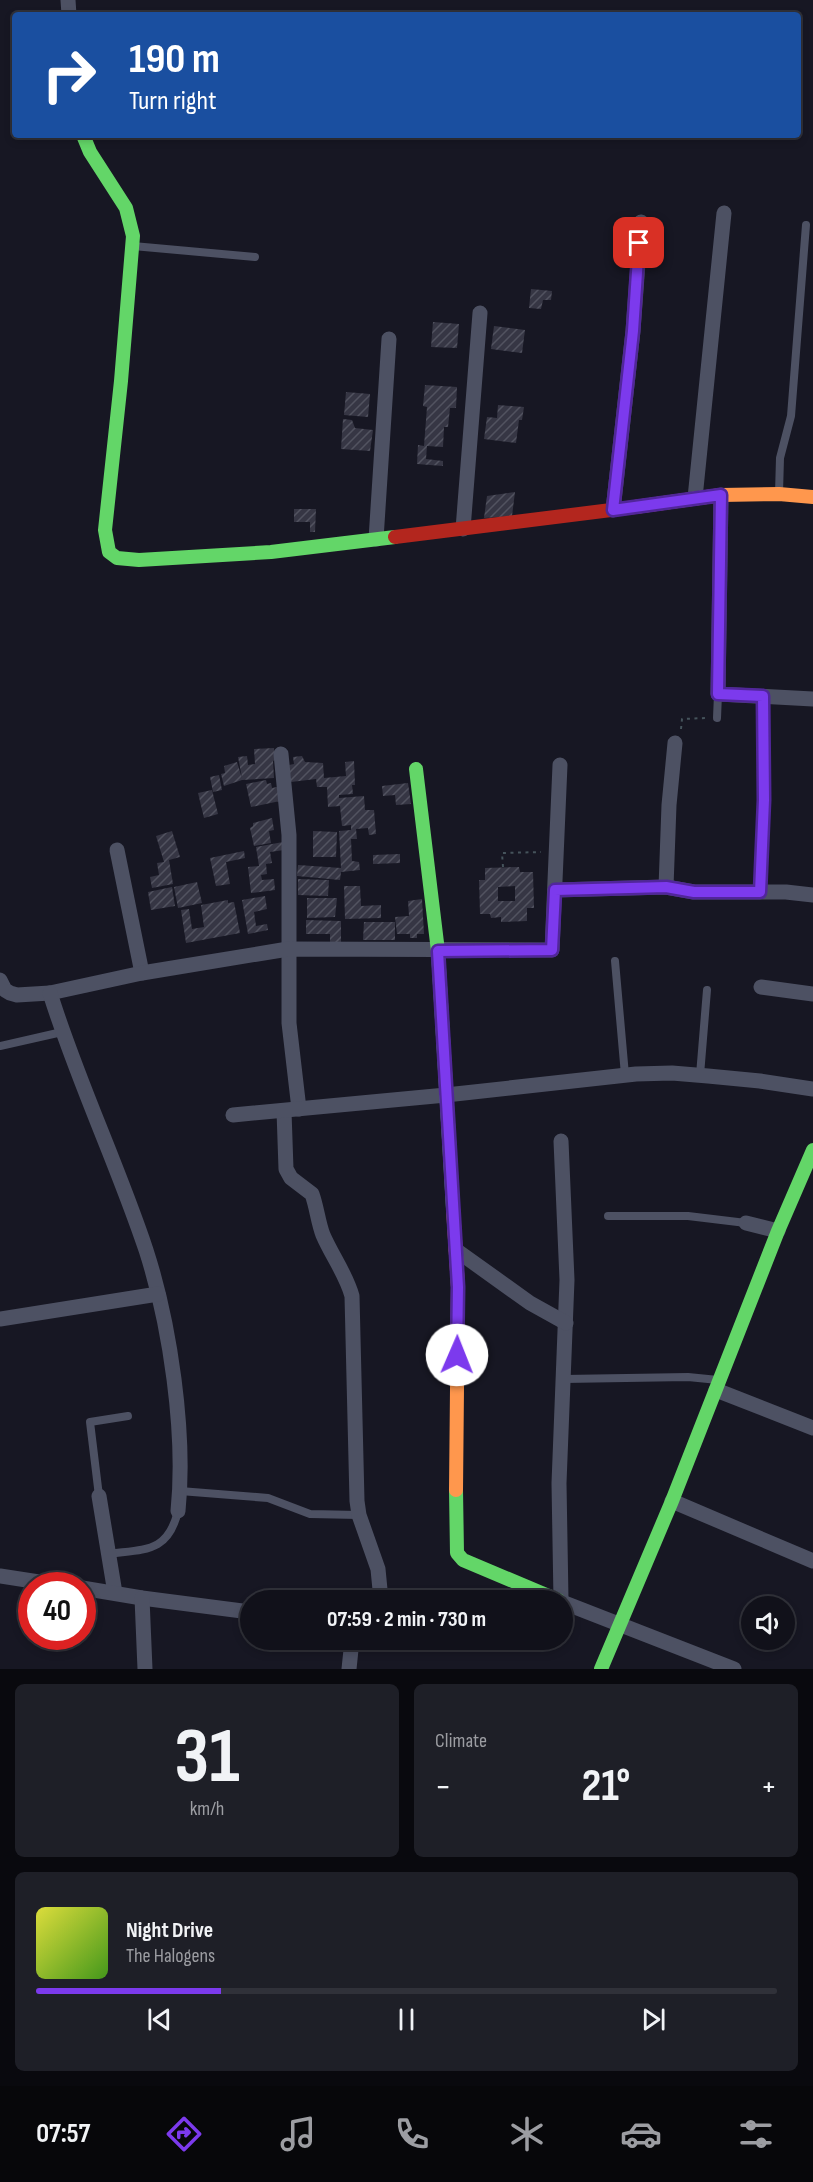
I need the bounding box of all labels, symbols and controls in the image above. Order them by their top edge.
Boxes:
text: 190 m [129,34,220,85]
icon: right [30,36,108,114]
text: Turn right [129,85,216,117]
pin [613,217,664,268]
icon: arrive [622,226,655,259]
position arrow [425,1323,489,1387]
speed limit sign: 40 [18,1572,96,1650]
map controls [741,1596,795,1650]
button: sound [741,1596,795,1650]
text: 07:59 · 2 min · 730 m [327,1606,486,1633]
text: 31 [174,1711,240,1804]
text: Climate [435,1729,487,1753]
text: 21° [582,1759,630,1814]
text: − [435,1767,451,1807]
text: + [761,1767,777,1807]
text: km/h [190,1797,224,1821]
text: Night Drive [126,1917,213,1944]
text: The Halogens [126,1944,215,1968]
icon: previous [143,2003,176,2036]
icon: pause [390,2003,423,2036]
icon: next [637,2003,670,2036]
icon: directions [163,2113,205,2155]
icon: music [277,2113,319,2155]
icon: phone [391,2113,433,2155]
icon: climate [506,2113,548,2155]
icon: car [620,2113,662,2155]
icon: filters [735,2113,777,2155]
text: 07:57 [36,2118,90,2150]

